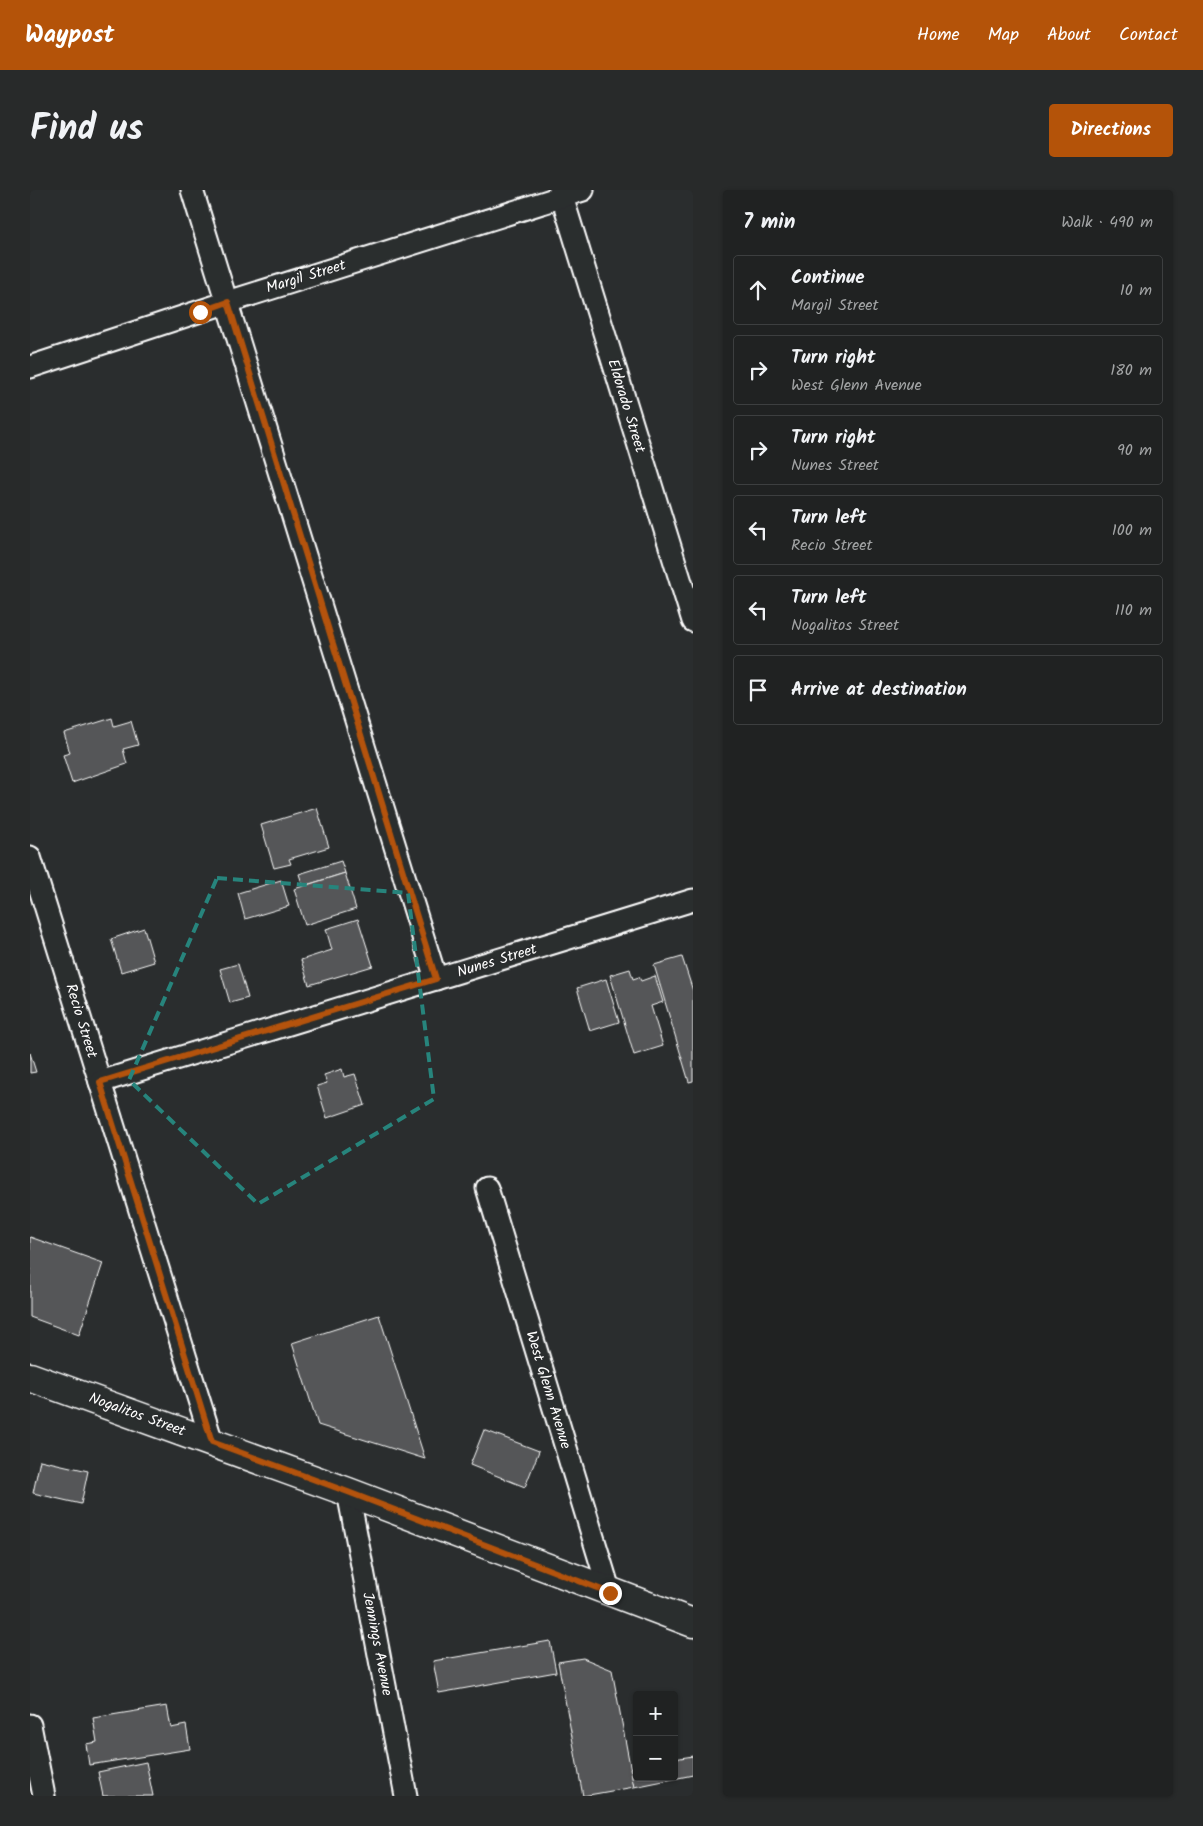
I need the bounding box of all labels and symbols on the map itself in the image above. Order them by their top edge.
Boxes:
street label: Margil Street [263,253,349,301]
route start [189,301,212,324]
street label: Eldorado Street [600,356,652,456]
street label: Nunes Street [454,937,540,985]
street label: Recio Street [58,981,104,1061]
street label: West Glenn Avenue [519,1328,577,1452]
street label: Nogalitos Street [85,1386,189,1444]
route end [599,1582,622,1605]
street label: Jennings Avenue [355,1590,399,1698]

